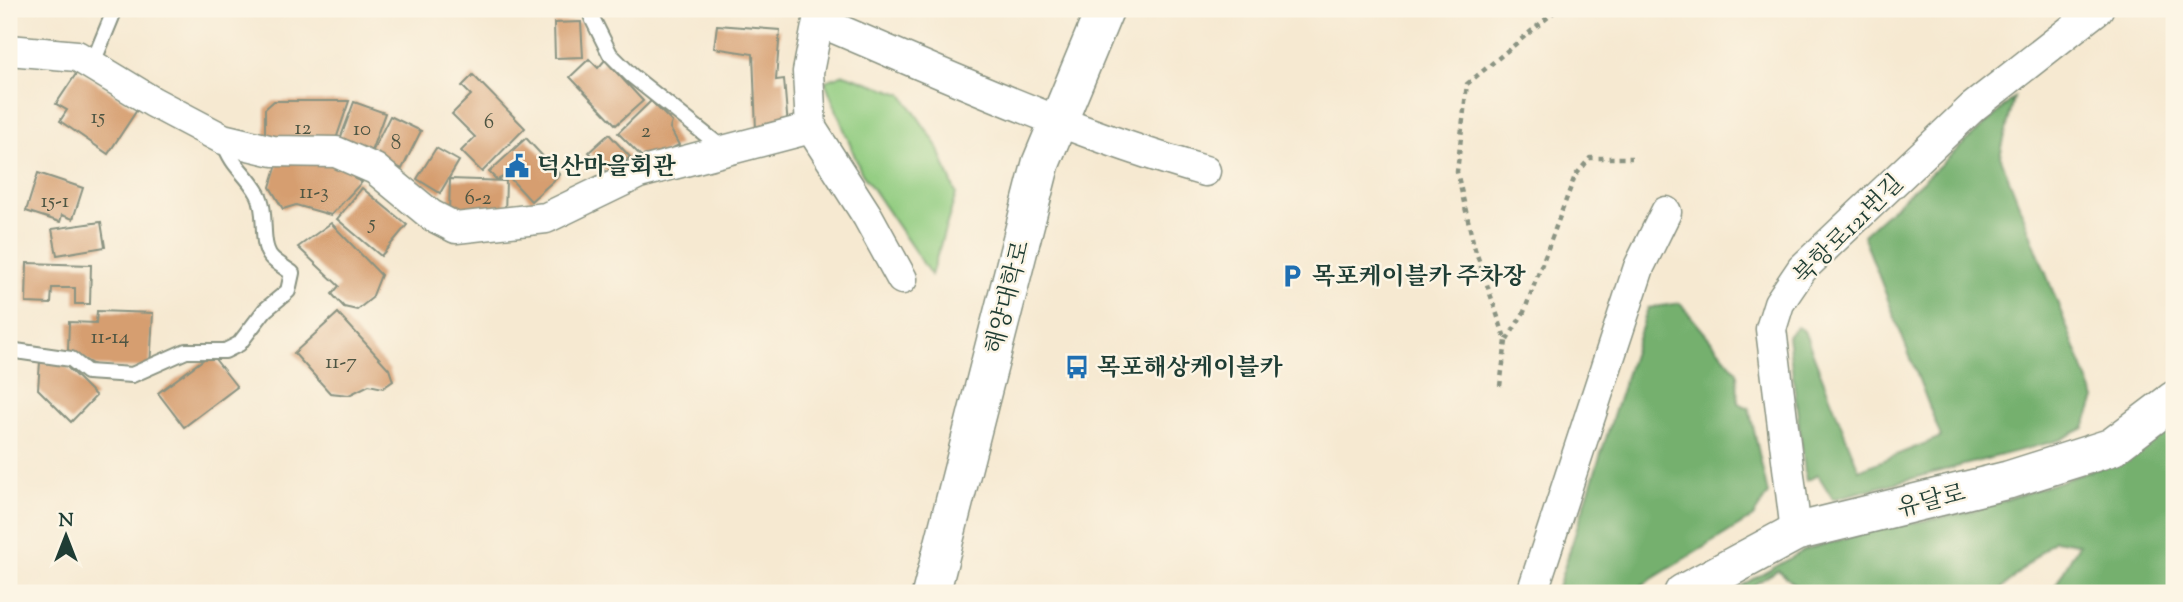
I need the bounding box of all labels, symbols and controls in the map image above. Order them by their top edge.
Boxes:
house number: 15 [91,103,105,133]
house number: 6 [484,108,494,138]
house number: 12 [295,114,312,144]
house number: 10 [353,115,371,145]
house number: 2 [641,117,651,147]
house number: 8 [391,129,401,159]
place label: 덕산마을회관 [537,151,676,185]
public building icon: 덕산마을회관 [503,152,531,180]
street label: 북항로121번길 [1787,168,1912,293]
house number: 11-3 [299,178,329,208]
house number: 6-2 [464,184,492,214]
house number: 15-1 [41,187,69,217]
house number: 5 [367,209,376,239]
street label: 해양대학로 [978,237,1039,358]
place label: 목포케이블카 주차장 [1312,261,1527,295]
parking icon: 목포케이블카 주차장 [1278,262,1306,290]
house number: 11-14 [91,323,129,353]
house number: 11-7 [325,348,357,378]
place label: 목포해상케이블카 [1097,352,1283,386]
bus stop icon: 목포해상케이블카 [1063,353,1091,381]
street label: 유달로 [1894,477,1969,527]
north arrow [32,500,102,570]
text: N [58,508,74,535]

